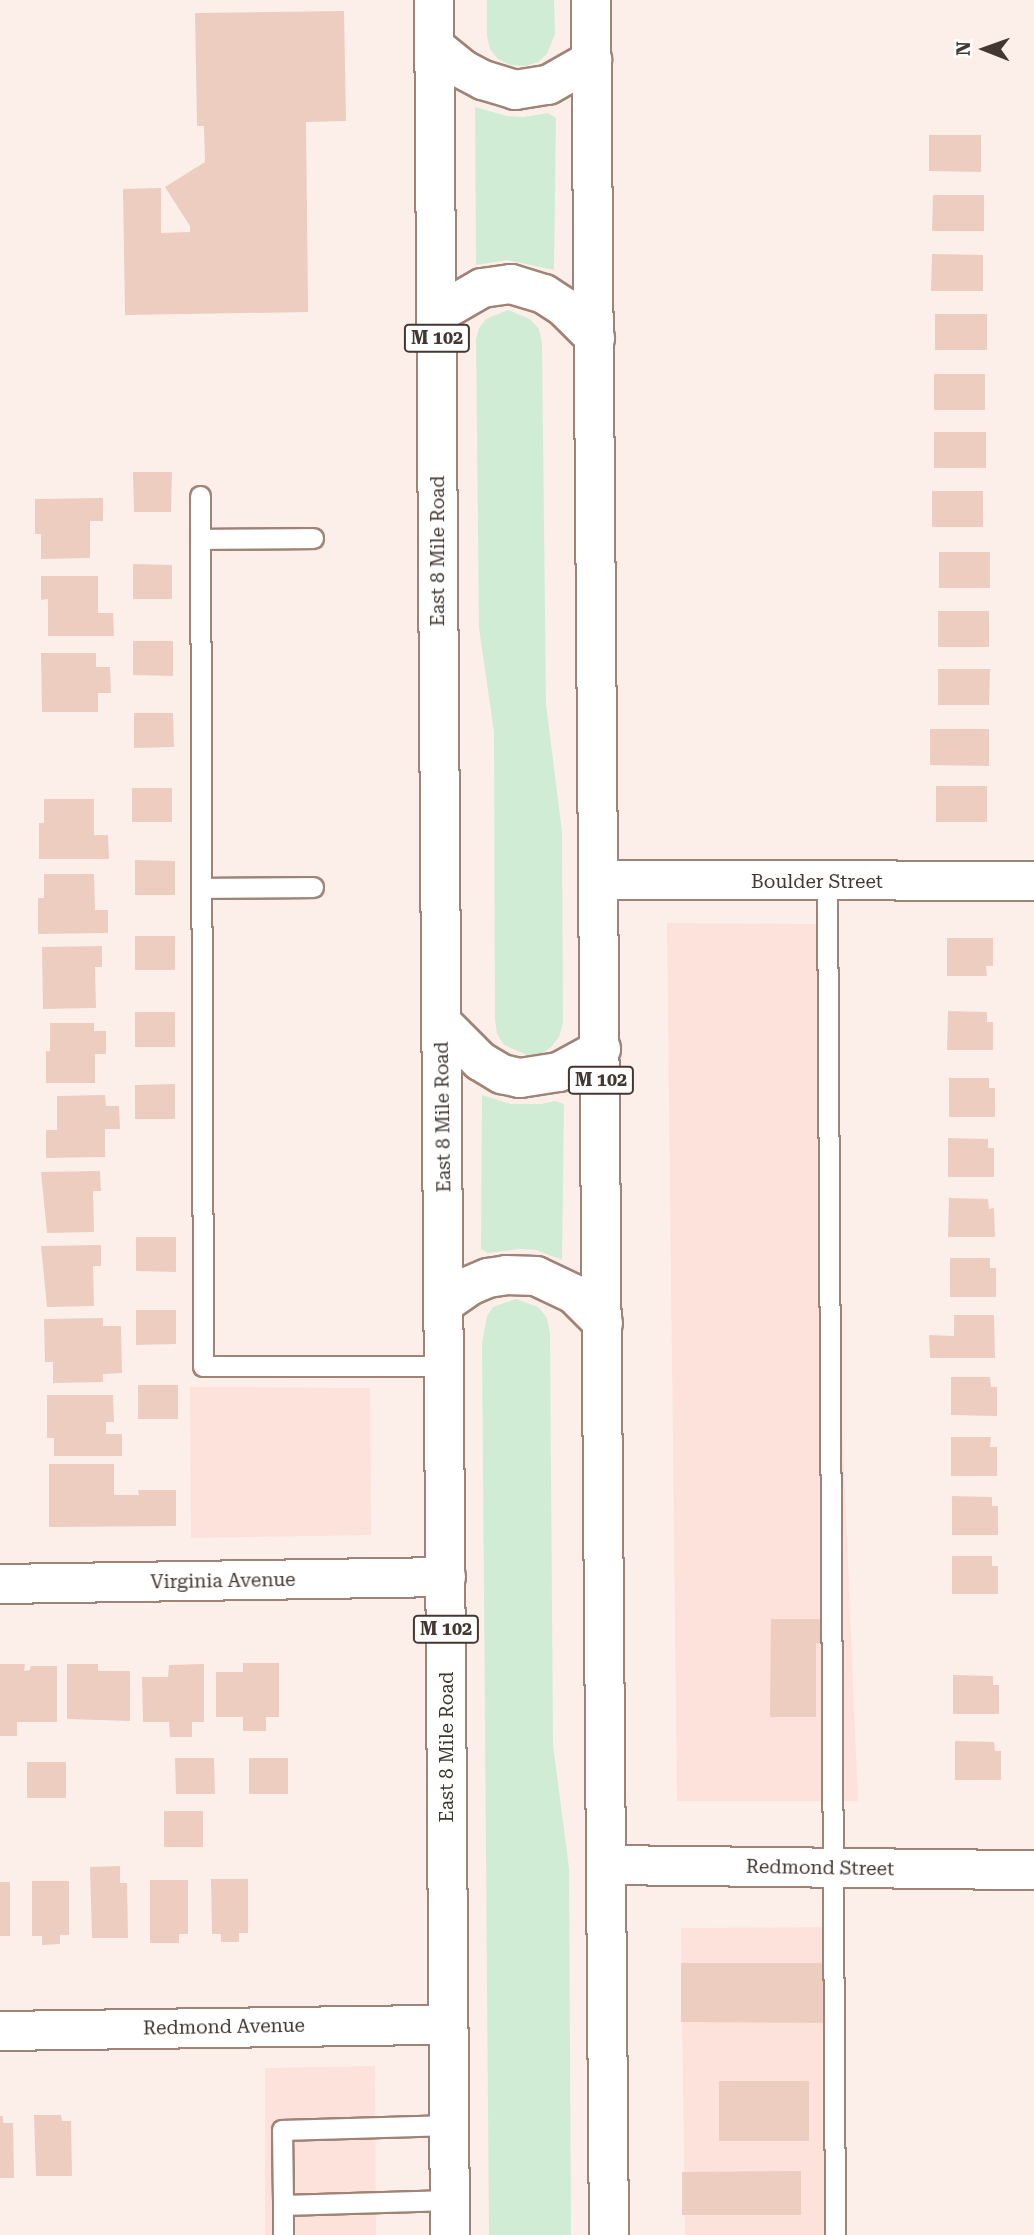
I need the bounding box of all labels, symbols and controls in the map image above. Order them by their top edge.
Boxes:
north arrow [950,14,1020,84]
text: N [952,41,975,56]
road number: M 102 [404,324,470,352]
street label: East 8 Mile Road [427,476,449,626]
street label: Boulder Street [751,871,883,893]
street label: East 8 Mile Road [430,1041,456,1193]
road number: M 102 [568,1065,634,1094]
street label: Virginia Avenue [150,1568,296,1594]
road number: M 102 [413,1614,479,1644]
street label: East 8 Mile Road [436,1672,458,1822]
street label: Redmond Street [746,1855,894,1881]
street label: Redmond Avenue [143,2014,305,2040]

